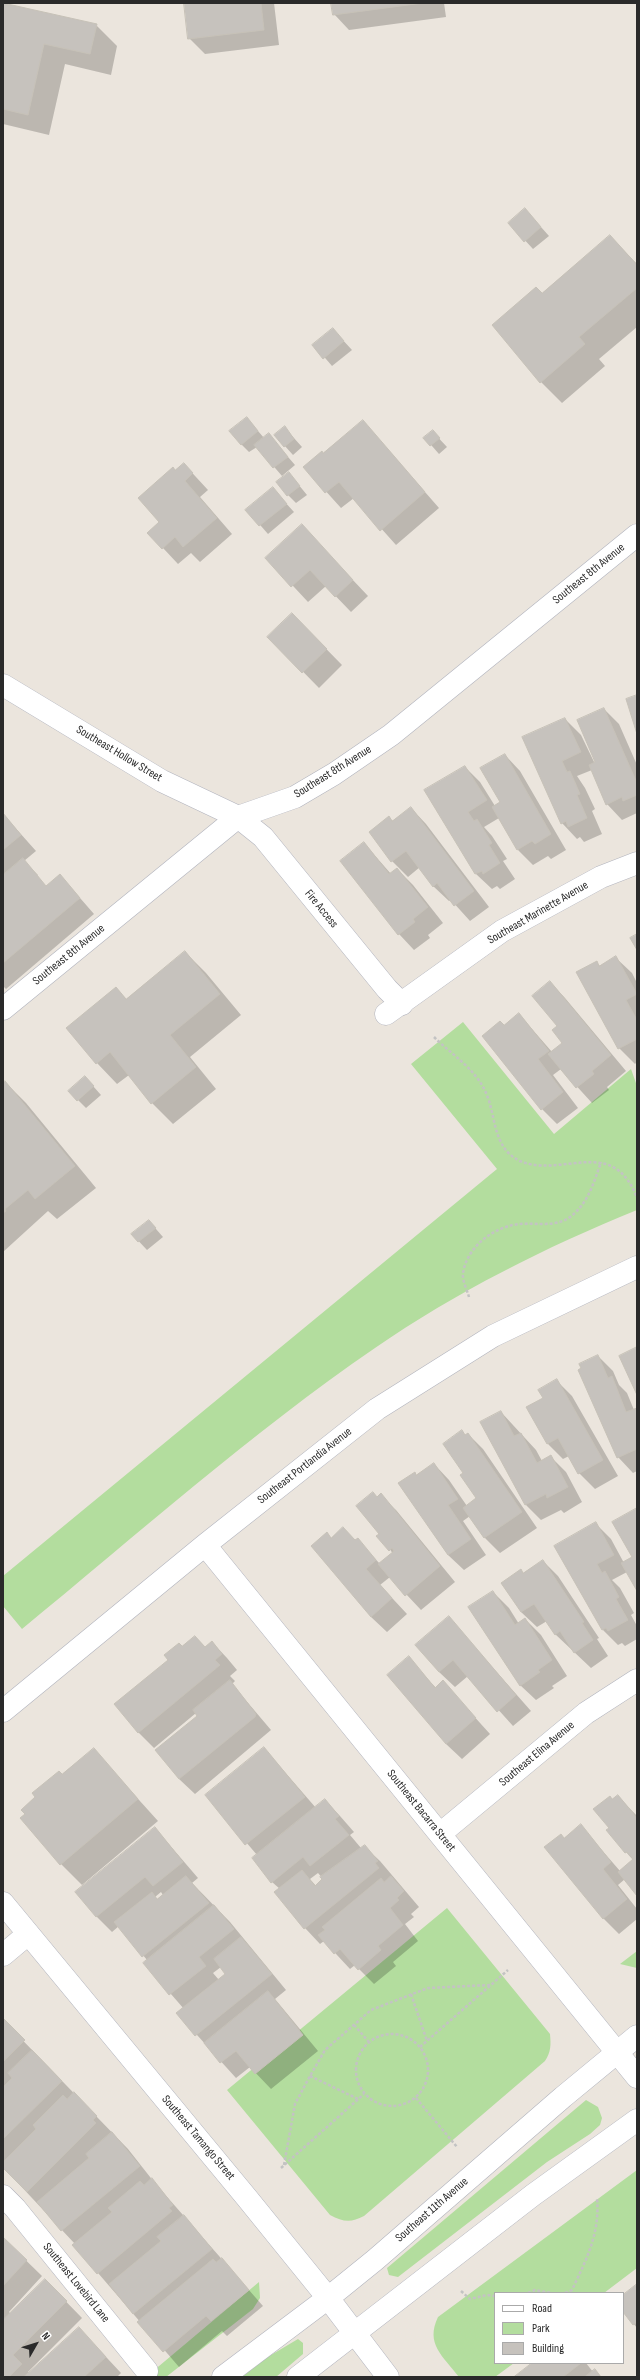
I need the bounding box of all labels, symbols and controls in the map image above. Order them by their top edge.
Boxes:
street label: Southeast 8th Avenue [550,541,628,607]
street label: Southeast Hollow Street [73,723,165,785]
street label: Southeast 8th Avenue [292,742,374,802]
street label: Southeast Marinette Avenue [485,878,591,948]
street label: Fire Access [301,887,341,931]
street label: Southeast 8th Avenue [30,922,108,988]
street label: Southeast Portlandia Avenue [255,1425,355,1507]
street label: Southeast Elina Avenue [496,1718,578,1790]
street label: Southeast Bacarra Street [384,1767,458,1855]
street label: Southeast Tamango Street [158,2093,238,2183]
street label: Southeast 11th Avenue [393,2175,471,2245]
street label: Southeast Lovebird Lane [40,2240,112,2326]
legend [494,2292,624,2364]
text: Road [532,2301,552,2316]
text: Park [532,2321,550,2336]
north arrow [16,2324,56,2364]
text: N [39,2330,53,2343]
text: Building [532,2341,564,2356]

